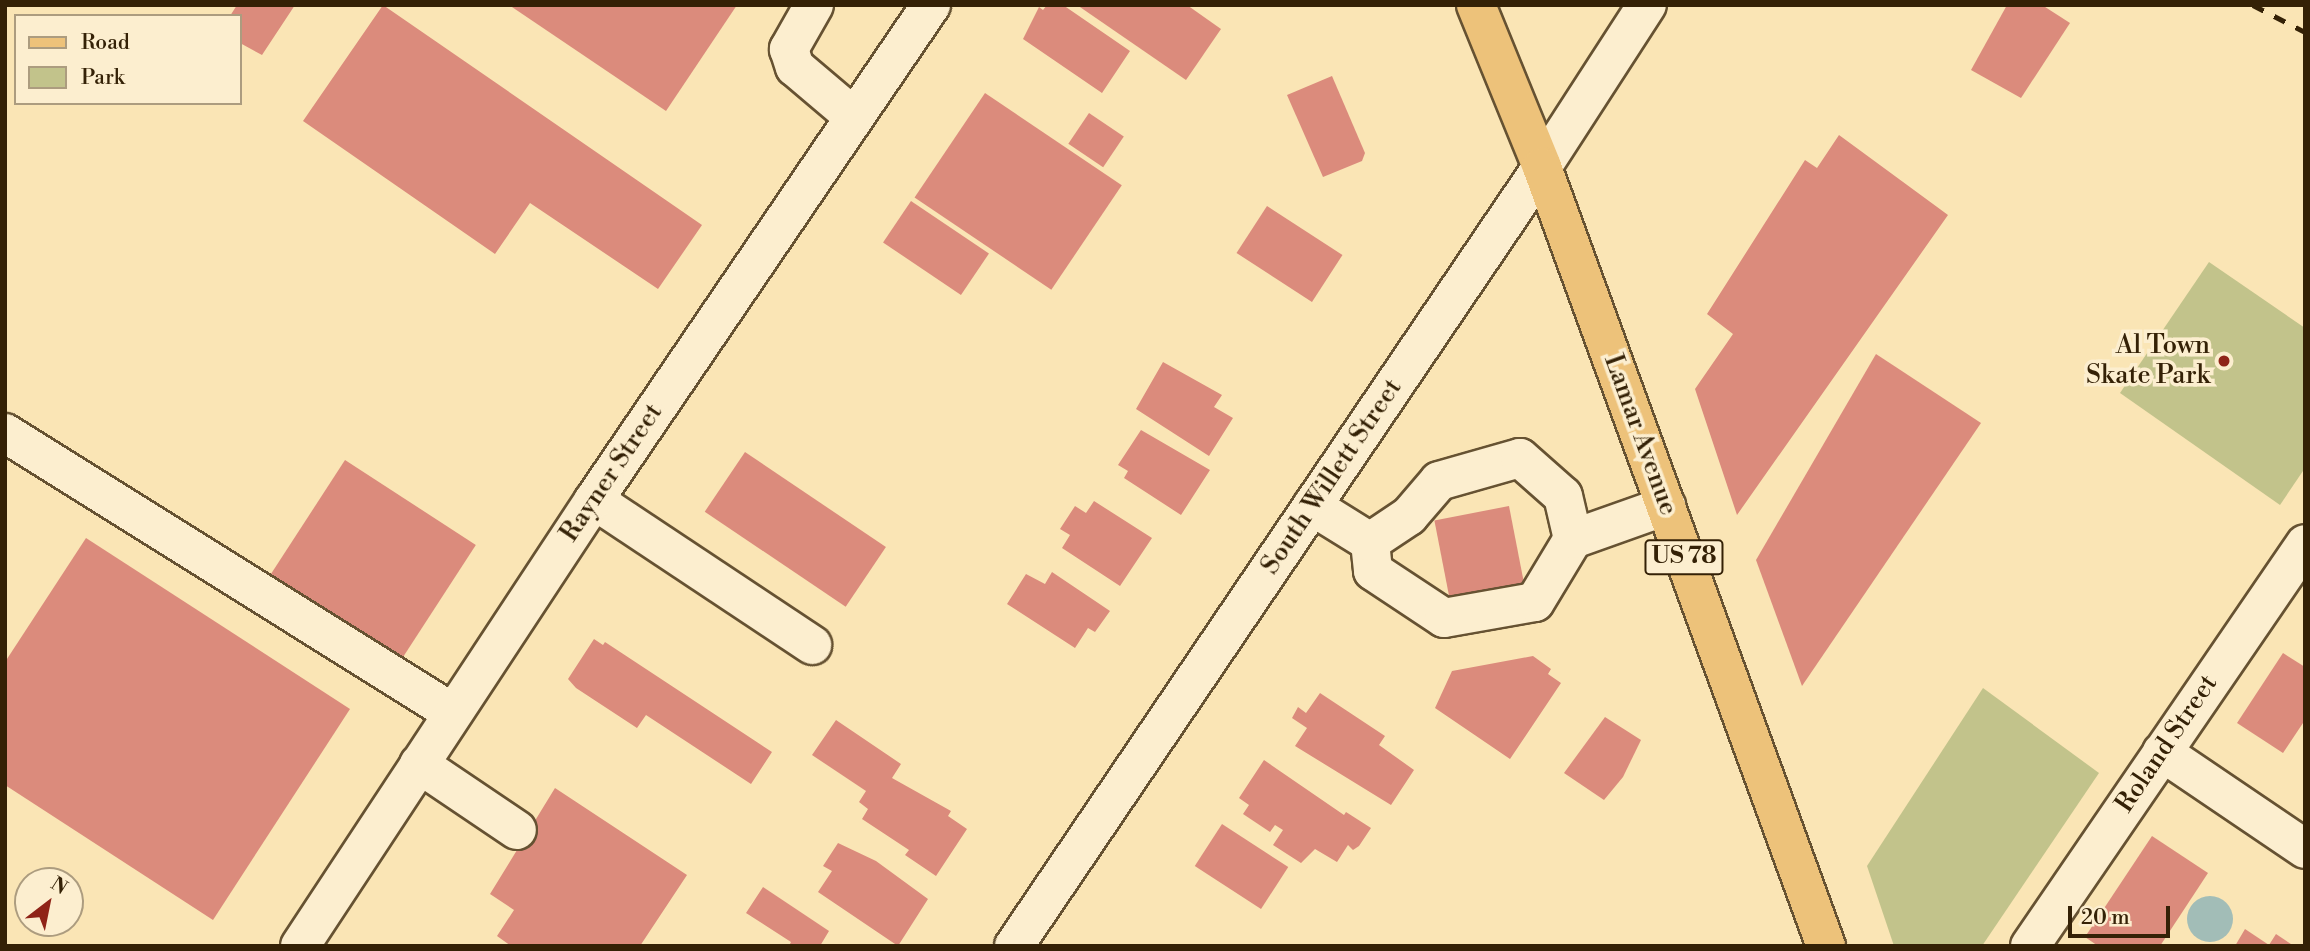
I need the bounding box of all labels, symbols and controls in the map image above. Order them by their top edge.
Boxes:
legend [14,14,242,105]
text: Road [81,30,130,56]
text: Park [81,65,125,91]
place label: Al Town Skate Park [2086,330,2210,392]
street label: Lamar Avenue [1597,350,1683,520]
marker: Al Town Skate Park [2216,353,2232,369]
street label: South Willett Street [1255,373,1409,581]
street label: Rayner Street [554,398,670,548]
road number: US 78 [1644,536,1724,578]
street label: Roland Street [2109,669,2225,819]
north arrow [14,867,84,937]
text: N [46,872,72,900]
scale bar [2072,892,2174,936]
text: 20 m [2081,905,2130,931]

